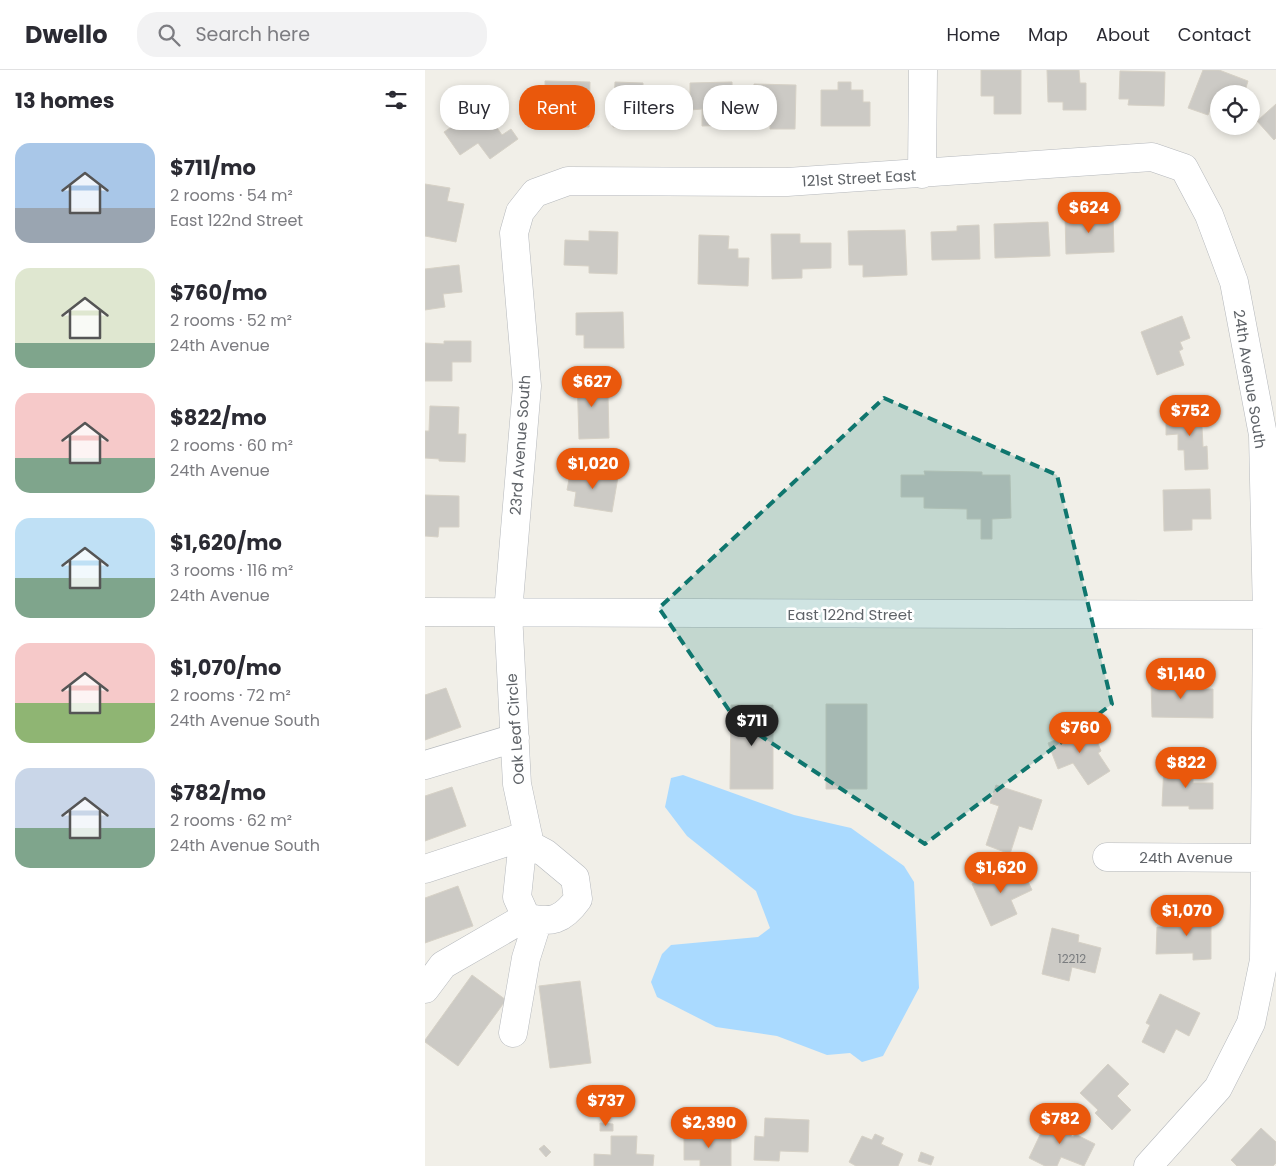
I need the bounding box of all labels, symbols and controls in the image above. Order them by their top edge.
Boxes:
search box [137,12,487,57]
text: Dwello [25,18,107,51]
icon: search [155,21,183,49]
text: Search here [195,21,310,48]
text: Home [946,22,1000,47]
text: Map [1028,22,1068,47]
text: About [1096,22,1150,47]
text: Contact [1178,22,1251,47]
chip: Buy [440,85,509,130]
chip: Rent [519,85,595,130]
chip: Filters [605,85,693,130]
chip: New [703,85,777,130]
map controls [1210,85,1260,135]
button: locate [1210,85,1260,135]
text: 13 homes [15,86,114,115]
icon: filters [382,86,410,114]
text: $711/mo [170,153,256,182]
icon: home [55,163,115,223]
street label: 121st Street East [801,165,917,191]
text: 2 rooms · 54 m² [170,184,293,207]
pin: $624 [1059,191,1119,234]
text: $624 [1069,196,1109,219]
text: East 122nd Street [170,209,303,232]
text: $760/mo [170,278,267,307]
icon: home [55,288,115,348]
street label: 24th Avenue South [1229,308,1271,450]
text: 2 rooms · 52 m² [170,309,292,332]
text: 24th Avenue [170,334,270,357]
pin: $627 [562,366,622,408]
text: $627 [573,370,611,393]
street label: 23rd Avenue South [505,374,535,516]
pin: $752 [1160,394,1220,437]
text: $752 [1171,399,1209,422]
text: $822/mo [170,403,267,432]
icon: home [55,413,115,473]
text: 2 rooms · 60 m² [170,434,293,457]
pin: $1,020 [552,448,634,490]
text: $1,020 [567,452,619,475]
text: 24th Avenue [170,459,270,482]
text: $1,620/mo [170,528,282,557]
icon: home [55,538,115,598]
text: 3 rooms · 116 m² [170,559,293,582]
text: 24th Avenue [170,584,270,607]
street label: East 122nd Street [788,604,912,625]
text: $1,070/mo [170,653,282,682]
pin: $1,140 [1140,658,1222,700]
text: $1,140 [1157,662,1205,685]
icon: home [55,663,115,723]
street label: Oak Leaf Circle [501,673,529,785]
text: 2 rooms · 72 m² [170,684,291,707]
pin: $711 [722,704,782,747]
text: 24th Avenue South [170,709,320,732]
text: $711 [736,709,768,732]
pin: $760 [1050,712,1110,754]
text: $760 [1060,716,1100,739]
pin: $822 [1156,746,1216,789]
text: $822 [1166,751,1206,774]
text: $782/mo [170,778,266,807]
icon: home [55,788,115,848]
text: 2 rooms · 62 m² [170,809,292,832]
text: 24th Avenue South [170,834,320,857]
street label: 24th Avenue [1139,847,1233,868]
pin: $1,620 [960,852,1042,894]
text: $1,620 [976,856,1026,879]
pin: $1,070 [1146,894,1228,937]
text: $1,070 [1162,899,1212,922]
house number: 12212 [1058,950,1086,967]
pin: $737 [576,1084,636,1127]
text: $737 [587,1089,625,1112]
pin: $782 [1030,1102,1090,1145]
pin: $2,390 [668,1106,750,1149]
text: $782 [1041,1107,1079,1130]
text: $2,390 [682,1111,736,1134]

